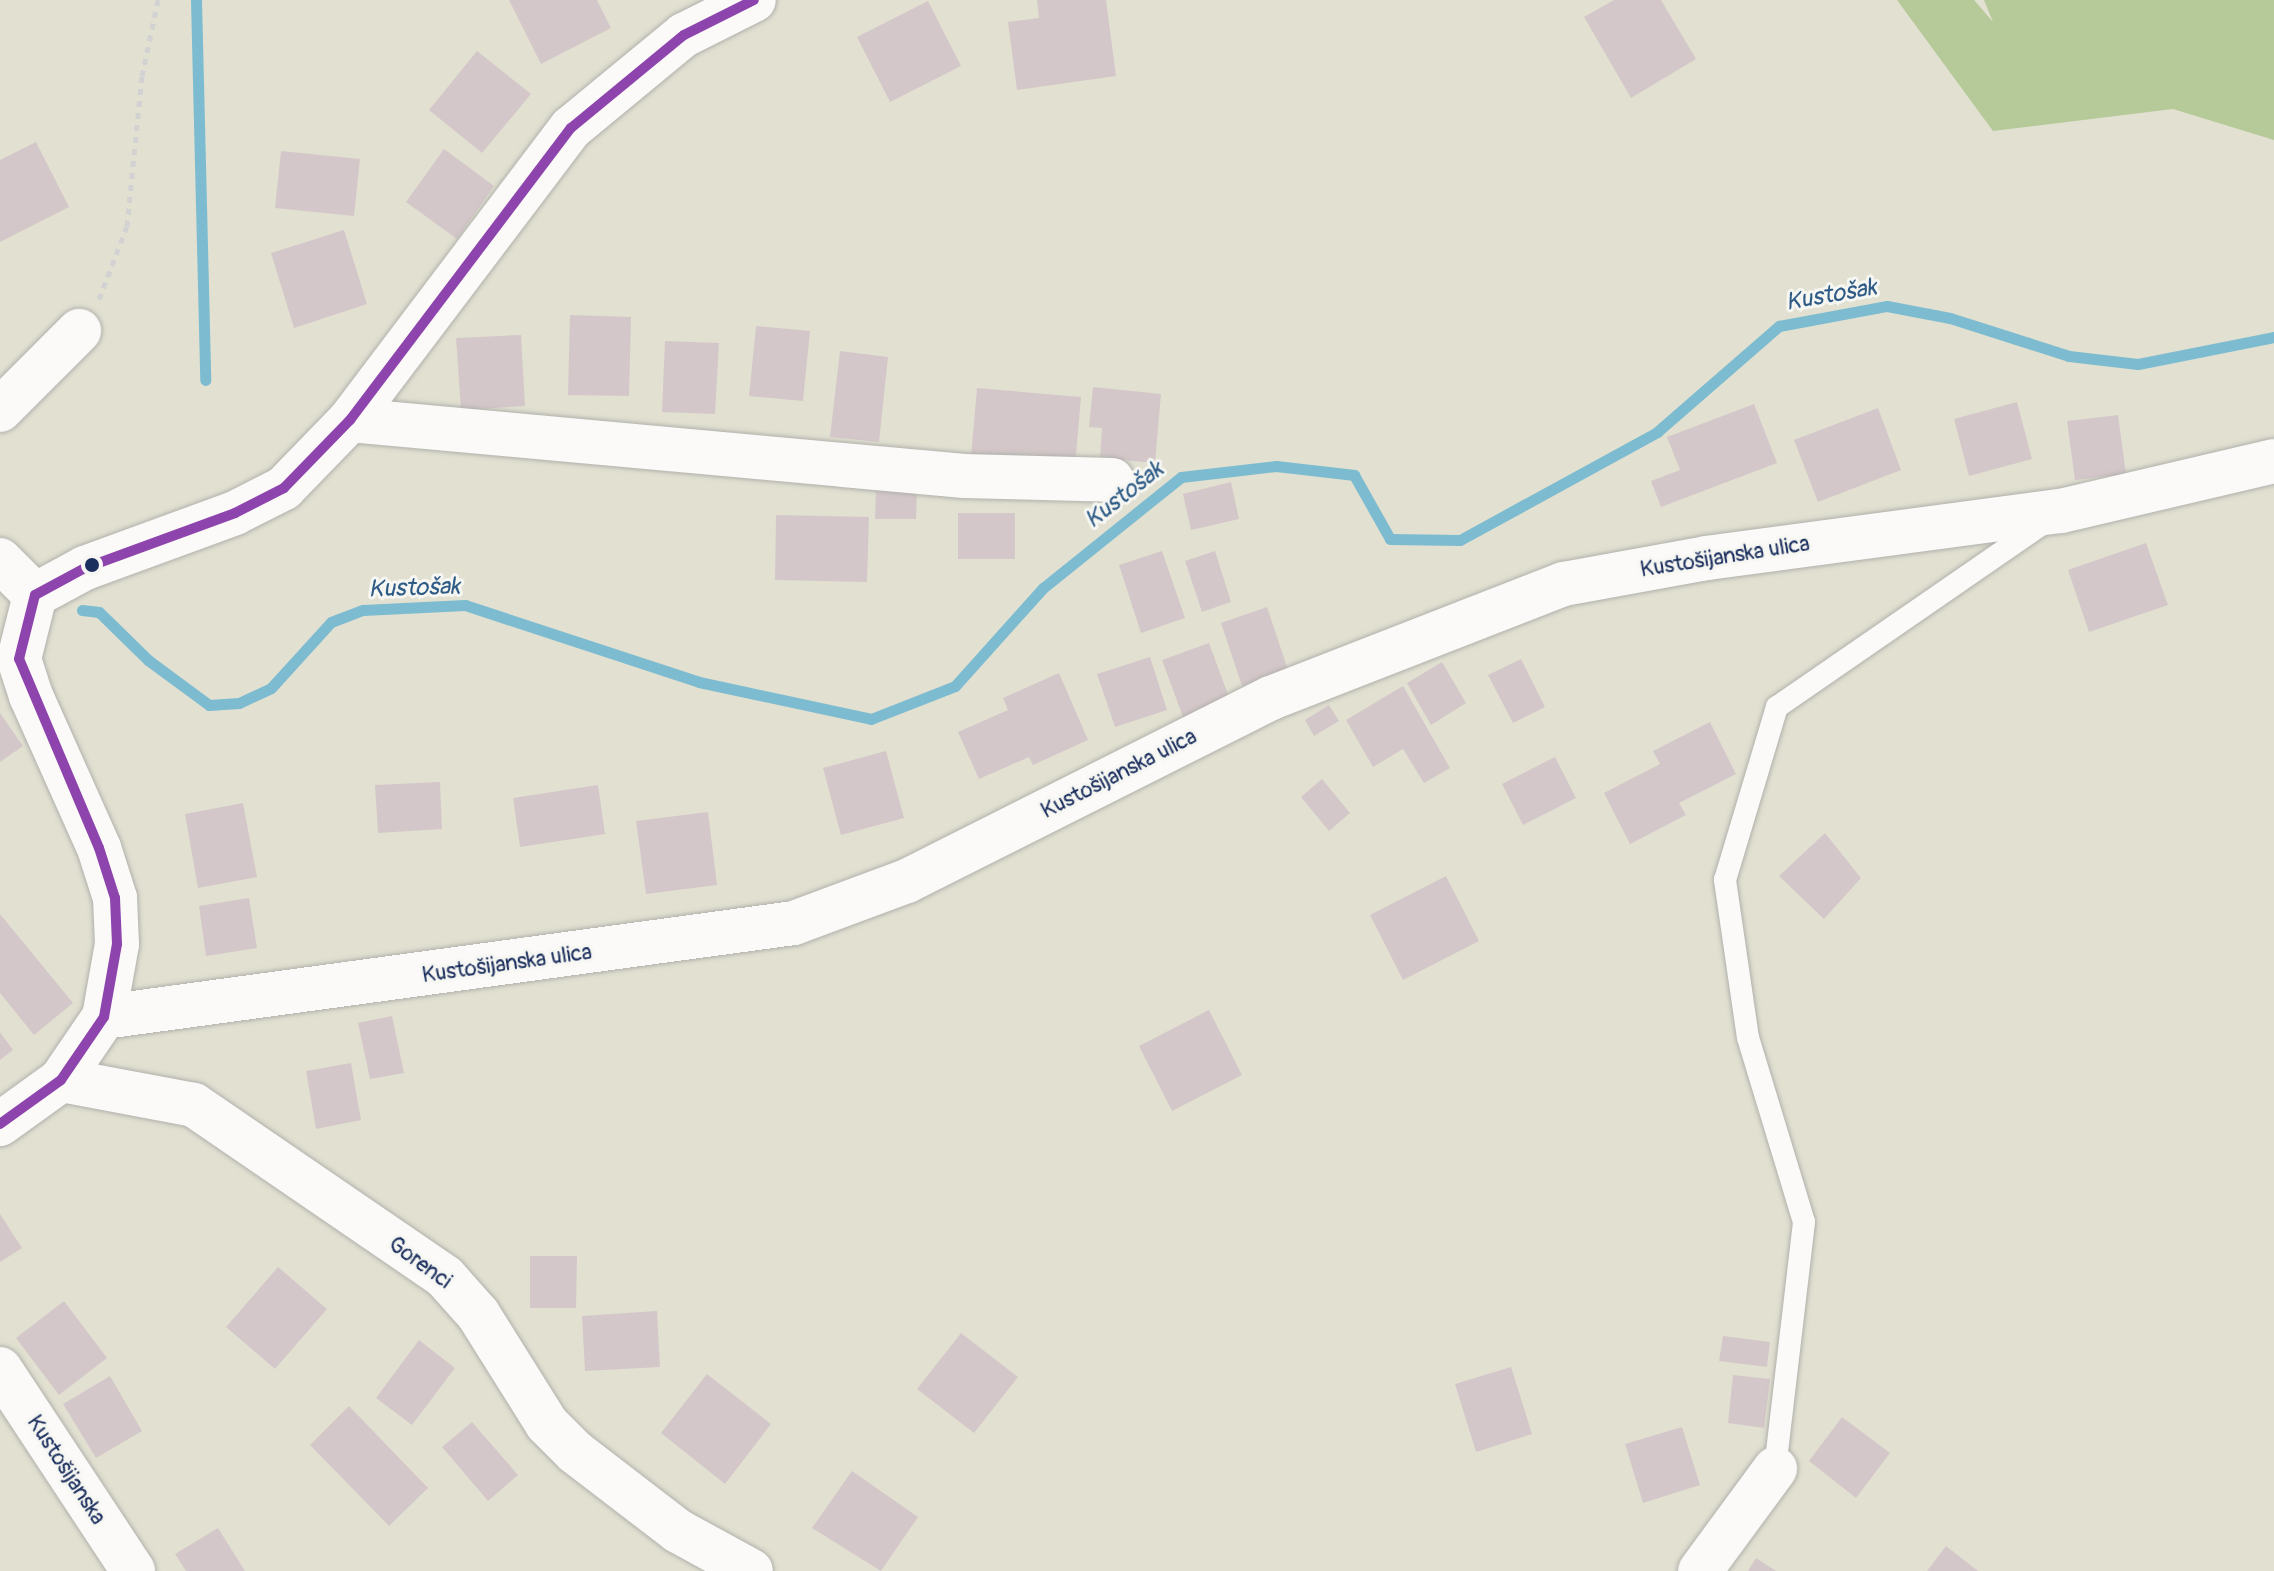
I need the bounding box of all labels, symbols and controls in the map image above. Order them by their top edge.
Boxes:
water label: Kustošak [1783,273,1879,317]
water label: Kustošak [1079,455,1169,535]
street label: Kustošijanska ulica [1638,531,1812,583]
unlabelled marker [84,557,100,573]
water label: Kustošak [368,572,460,604]
street label: Kustošijanska ulica [1037,723,1201,825]
street label: Kustošijanska ulica [420,939,594,989]
street label: Gorenci [383,1231,457,1295]
street label: Kustošijanska [21,1410,111,1530]

